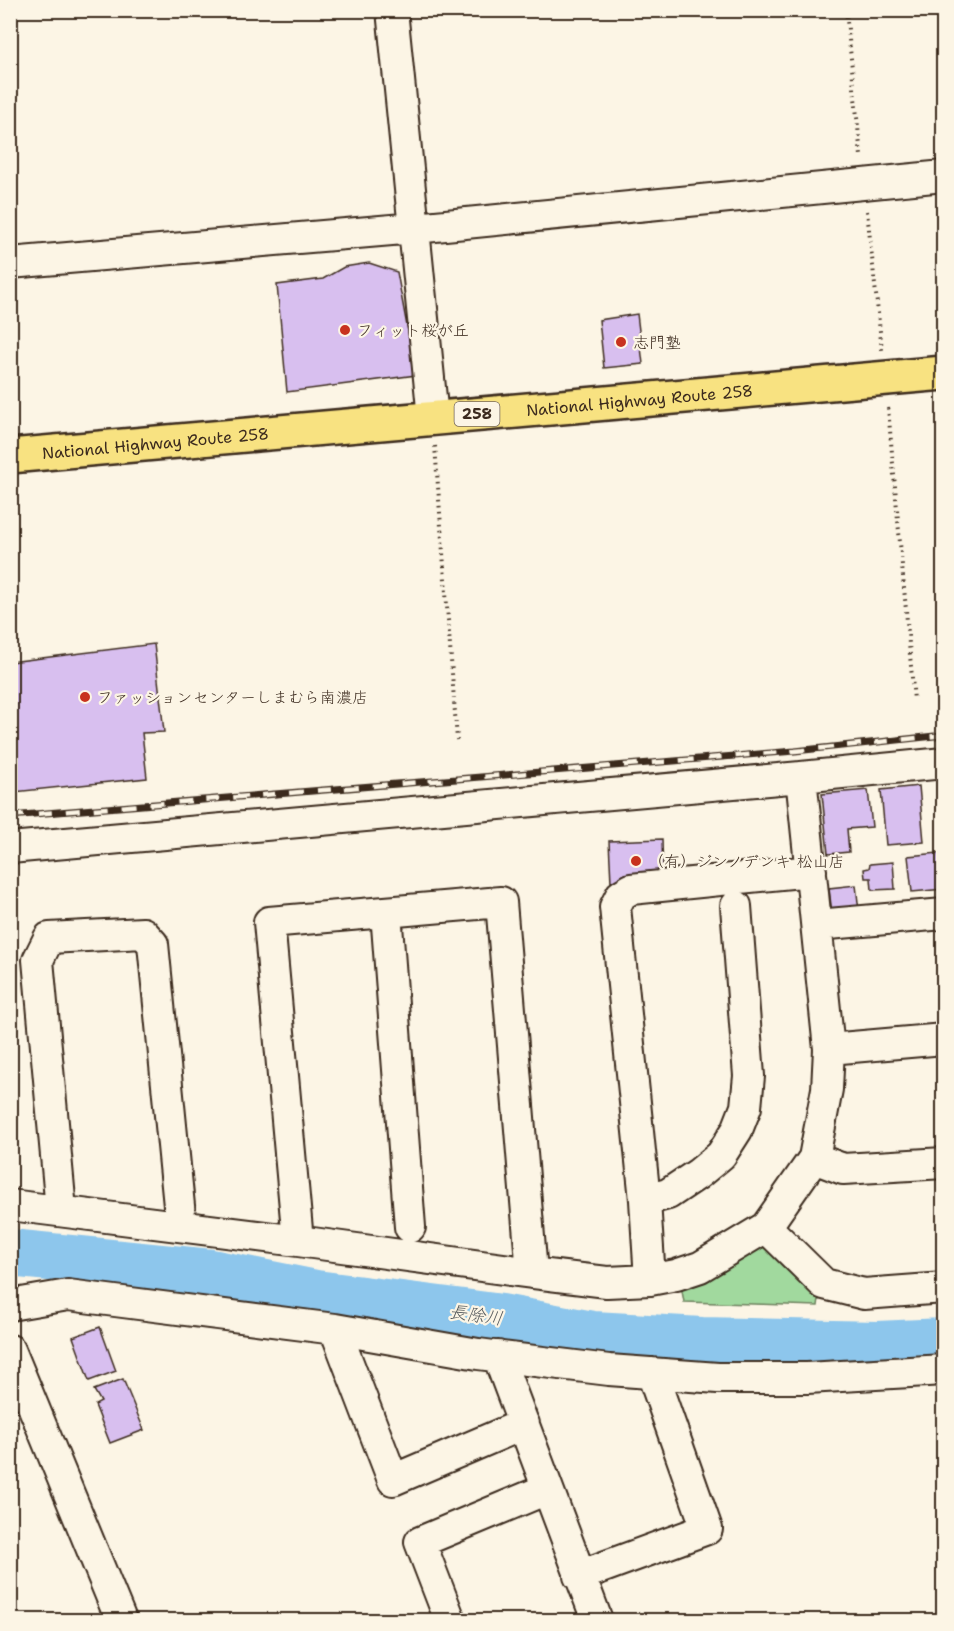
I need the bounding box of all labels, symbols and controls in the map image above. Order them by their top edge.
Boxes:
place label: フィット桜が丘 [357,320,469,341]
marker: フィット桜が丘 [338,323,352,337]
place label: 志門塾 [633,332,681,353]
marker: 志門塾 [614,335,628,349]
street label: National Highway Route 258 [525,380,754,421]
road number: 258 [454,402,500,426]
street label: National Highway Route 258 [41,423,270,464]
place label: ファッションセンターしまむら南濃店 [97,687,368,708]
marker: ファッションセンターしまむら南濃店 [78,690,92,704]
place label: （有）ジンノデンキ 松山店 [648,851,845,872]
marker: （有）ジンノデンキ 松山店 [629,854,643,868]
water label: 長除川 [448,1299,504,1331]

